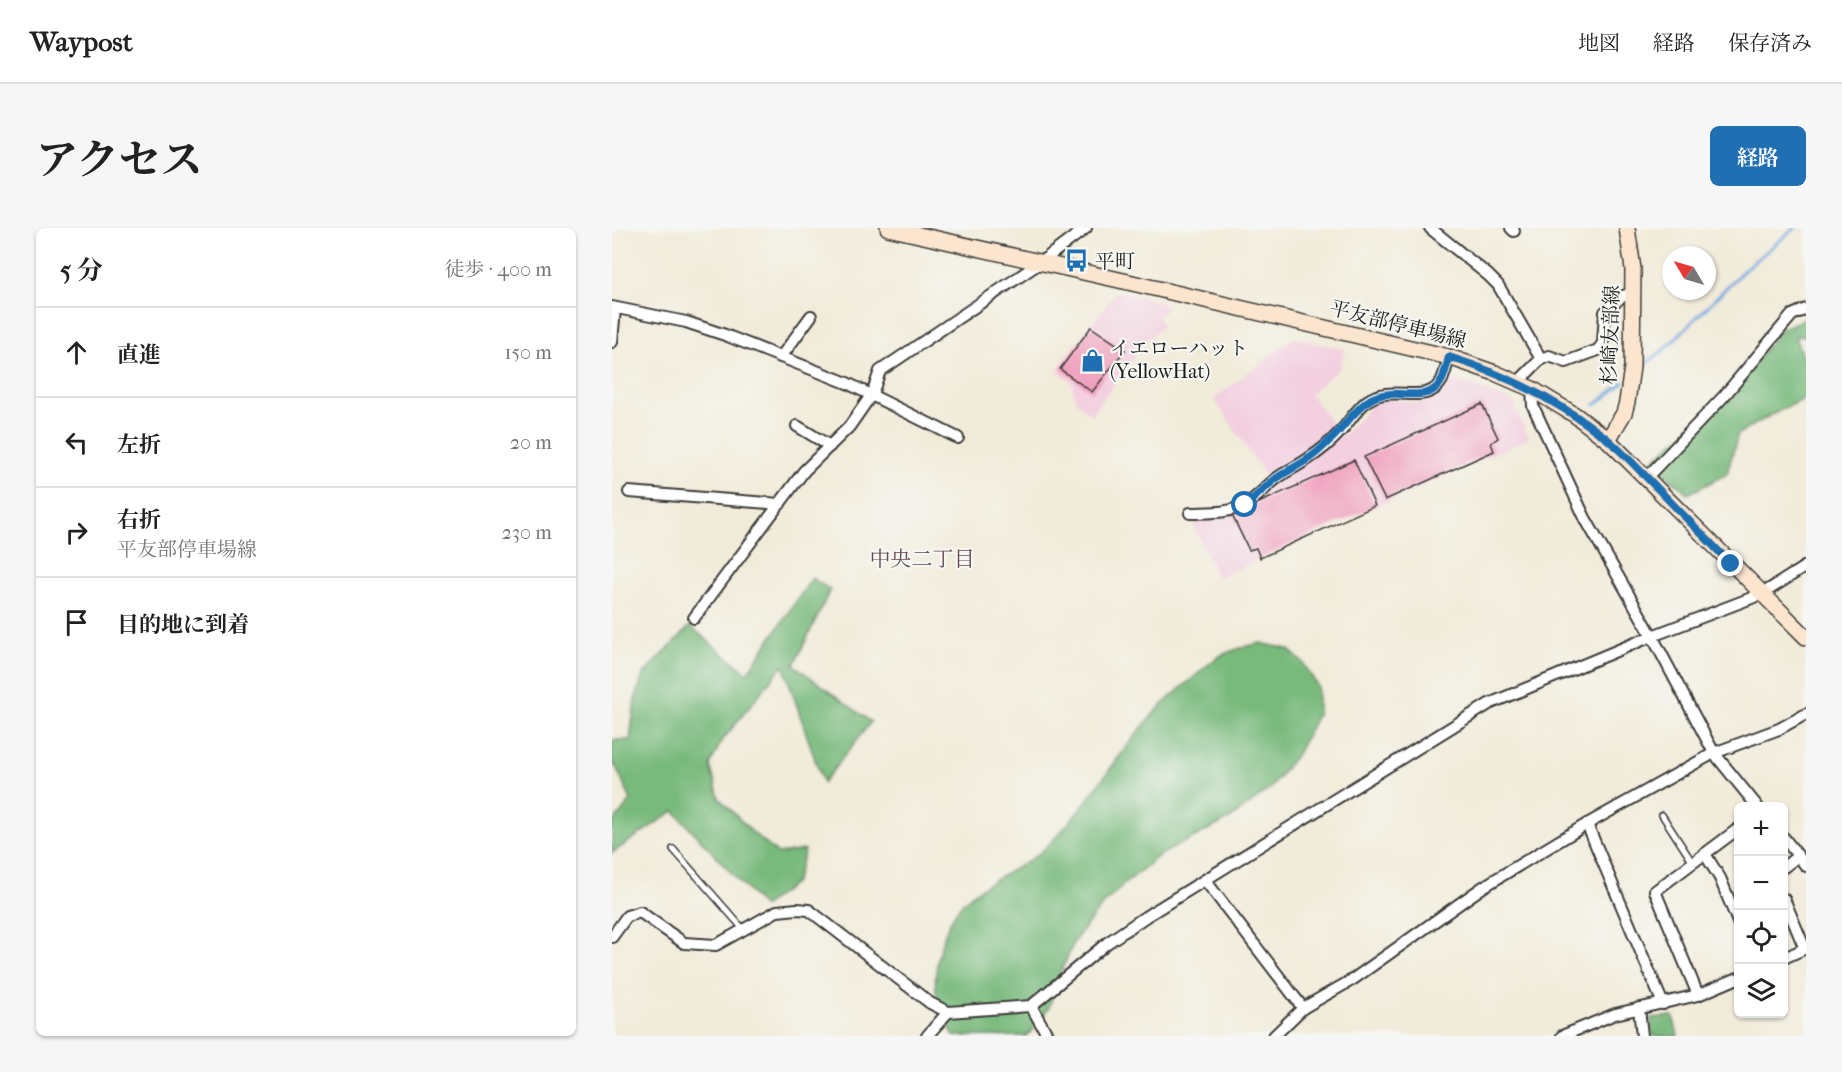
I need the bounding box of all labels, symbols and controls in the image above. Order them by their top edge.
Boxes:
text: Waypost [30,25,133,58]
text: 地図 [1578,31,1620,55]
text: 経路 [1653,31,1695,55]
text: 保存済み [1728,31,1812,55]
button: 経路 [1710,126,1806,186]
text: アクセス [36,136,203,185]
north arrow [1662,246,1716,300]
bus stop icon: 平町 [1064,248,1090,274]
place label: 平町 [1095,250,1135,273]
text: 5 分 [60,255,103,286]
text: 徒歩 · 400 m [445,258,552,281]
street label: 杉崎友部線 [1597,285,1624,385]
street label: 平友部停車場線 [1327,296,1469,353]
icon: ahead [60,336,93,369]
place label: イエローハット (YellowHat) [1110,337,1248,383]
text: 150 m [504,341,552,364]
text: 直進 [117,342,161,368]
shop icon: イエローハット (YellowHat) [1079,347,1105,373]
icon: left [60,426,93,459]
text: 20 m [510,431,552,454]
text: 左折 [117,432,161,458]
route start [1231,491,1257,517]
text: 右折 [117,507,161,533]
icon: right [60,516,93,549]
text: 230 m [502,521,552,544]
text: 平友部停車場線 [117,538,257,561]
district label: 中央二丁目 [870,547,975,571]
route end [1717,550,1743,576]
icon: arrive [60,606,93,639]
text: 目的地に到着 [117,612,249,638]
map controls [1734,802,1788,1018]
button: + [1734,802,1788,856]
button: − [1734,856,1788,910]
button: locate [1734,910,1788,964]
button: layers [1734,964,1788,1018]

